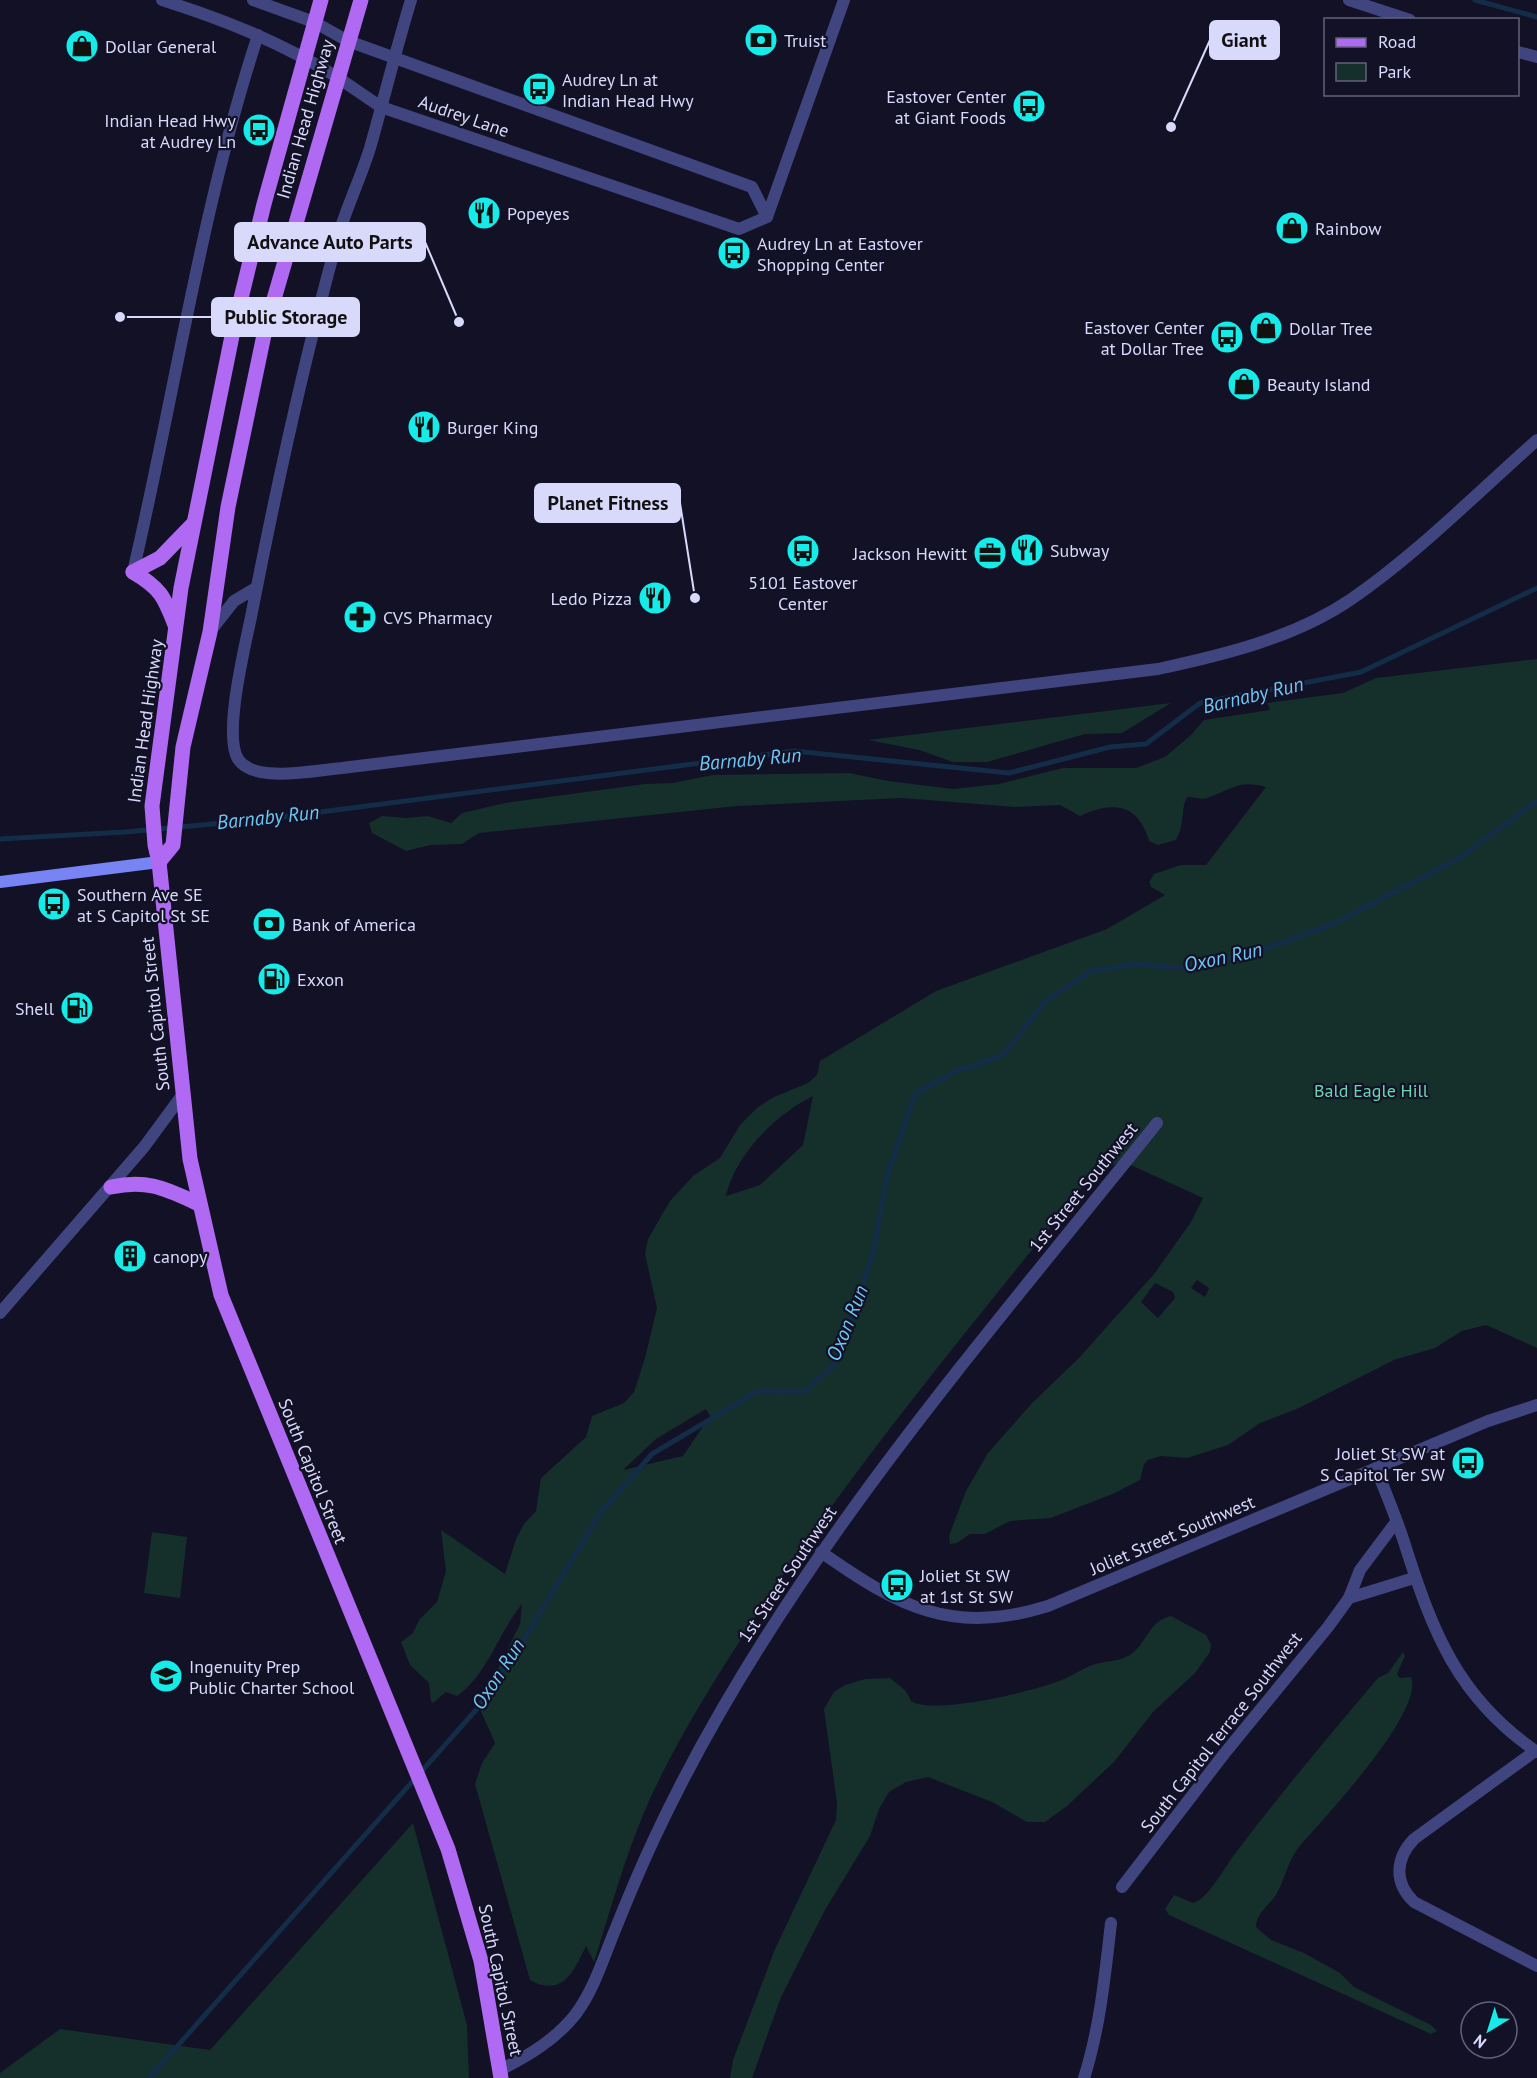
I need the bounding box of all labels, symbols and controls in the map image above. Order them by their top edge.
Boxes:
legend [1324,18,1519,96]
callout: Giant [1210,21,1279,59]
bank icon: Truist [743,22,779,58]
text: Giant [1221,27,1267,53]
shop icon: Dollar General [64,28,100,64]
place label: Truist [784,29,826,52]
text: Road [1378,30,1416,53]
place label: Dollar General [105,35,217,58]
street label: Indian Head Highway [271,36,339,201]
text: Park [1378,60,1411,83]
place label: Audrey Ln at Indian Head Hwy [562,68,694,112]
bus stop icon: Audrey Ln at Indian Head Hwy [521,71,557,107]
place label: Eastover Center at Giant Foods [886,85,1006,129]
bus stop icon: Eastover Center at Giant Foods [1011,88,1047,124]
street label: Audrey Lane [416,90,512,142]
place label: Indian Head Hwy at Audrey Ln [104,109,237,153]
bus stop icon: Indian Head Hwy at Audrey Ln [241,112,277,148]
restaurant icon: Popeyes [466,195,502,231]
place label: Popeyes [507,202,569,225]
shop icon: Rainbow [1274,210,1310,246]
place label: Rainbow [1315,217,1382,240]
callout: Advance Auto Parts [235,223,425,261]
text: Advance Auto Parts [247,229,413,255]
place label: Audrey Ln at Eastover Shopping Center [757,232,923,276]
bus stop icon: Audrey Ln at Eastover Shopping Center [716,235,752,271]
callout: Public Storage [212,298,359,336]
text: Public Storage [225,304,347,330]
shop icon: Dollar Tree [1248,310,1284,346]
place label: Eastover Center at Dollar Tree [1084,316,1204,360]
place label: Dollar Tree [1289,317,1373,340]
bus stop icon: Eastover Center at Dollar Tree [1209,319,1245,355]
shop icon: Beauty Island [1226,366,1262,402]
place label: Beauty Island [1267,373,1370,396]
restaurant icon: Burger King [406,409,442,445]
place label: Burger King [447,416,538,439]
callout: Planet Fitness [535,484,680,522]
text: Planet Fitness [548,490,668,516]
restaurant icon: Subway [1009,532,1045,568]
bus stop icon: 5101 Eastover Center [785,533,821,569]
office icon: Jackson Hewitt [972,535,1008,571]
place label: Subway [1050,539,1110,562]
place label: Jackson Hewitt [852,542,967,565]
place label: 5101 Eastover Center [748,571,858,615]
restaurant icon: Ledo Pizza [637,580,673,616]
place label: Ledo Pizza [551,587,632,610]
pharmacy icon: CVS Pharmacy [342,599,378,635]
place label: CVS Pharmacy [383,606,493,629]
street label: Indian Head Highway [122,637,168,804]
water label: Barnaby Run [1200,671,1306,719]
water label: Barnaby Run [698,742,802,776]
water label: Barnaby Run [216,799,320,835]
place label: Southern Ave SE at S Capitol St SE [77,883,210,927]
bus stop icon: Southern Ave SE at S Capitol St SE [36,886,72,922]
bank icon: Bank of America [251,906,287,942]
place label: Bank of America [292,913,416,936]
street label: South Capitol Street [135,936,175,1092]
water label: Oxon Run [1181,936,1265,978]
fuel station icon: Exxon [256,961,292,997]
place label: Exxon [297,968,344,991]
fuel station icon: Shell [59,990,95,1026]
place label: Shell [15,997,55,1020]
park label: Bald Eagle Hill [1314,1079,1429,1102]
street label: 1st Street Southwest [1024,1118,1142,1256]
building icon: canopy [112,1238,148,1274]
place label: canopy [153,1245,208,1268]
water label: Oxon Run [820,1281,874,1365]
street label: South Capitol Street [273,1395,353,1547]
place label: Joliet St SW at S Capitol Ter SW [1320,1442,1445,1486]
bus stop icon: Joliet St SW at S Capitol Ter SW [1450,1445,1486,1481]
street label: Joliet Street Southwest [1085,1490,1258,1580]
street label: 1st Street Southwest [733,1501,841,1647]
place label: Joliet St SW at 1st St SW [919,1564,1013,1608]
bus stop icon: Joliet St SW at 1st St SW [879,1567,915,1603]
street label: South Capitol Terrace Southwest [1135,1627,1307,1837]
water label: Oxon Run [465,1634,531,1714]
place label: Ingenuity Prep Public Charter School [189,1655,355,1699]
school or university icon: Ingenuity Prep Public Charter School [148,1658,184,1694]
street label: South Capitol Street [474,1902,528,2058]
north arrow [1459,2000,1519,2060]
text: N [1469,2031,1490,2053]

